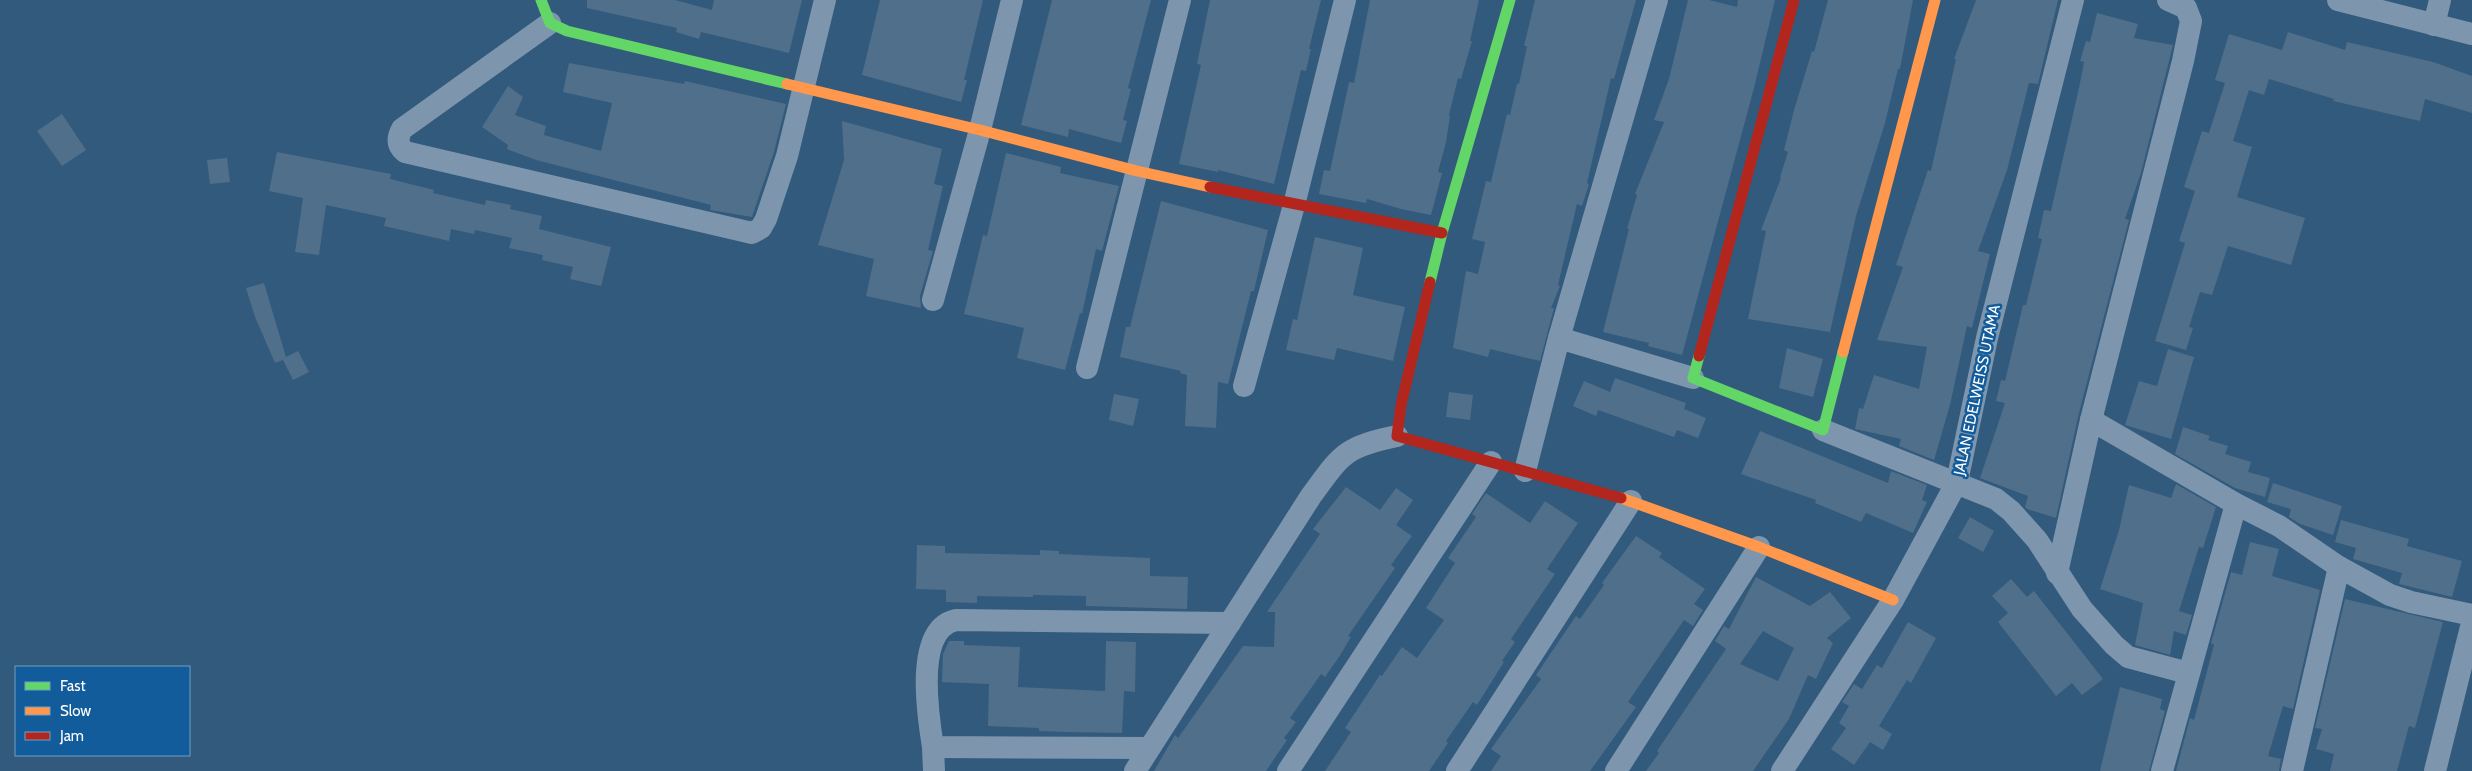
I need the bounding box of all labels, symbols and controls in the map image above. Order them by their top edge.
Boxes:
street label: JALAN EDELWEISS UTAMA [1950,302,2004,478]
legend [15,666,190,756]
text: Fast [60,677,85,695]
text: Slow [60,702,91,720]
text: Jam [59,727,84,745]

